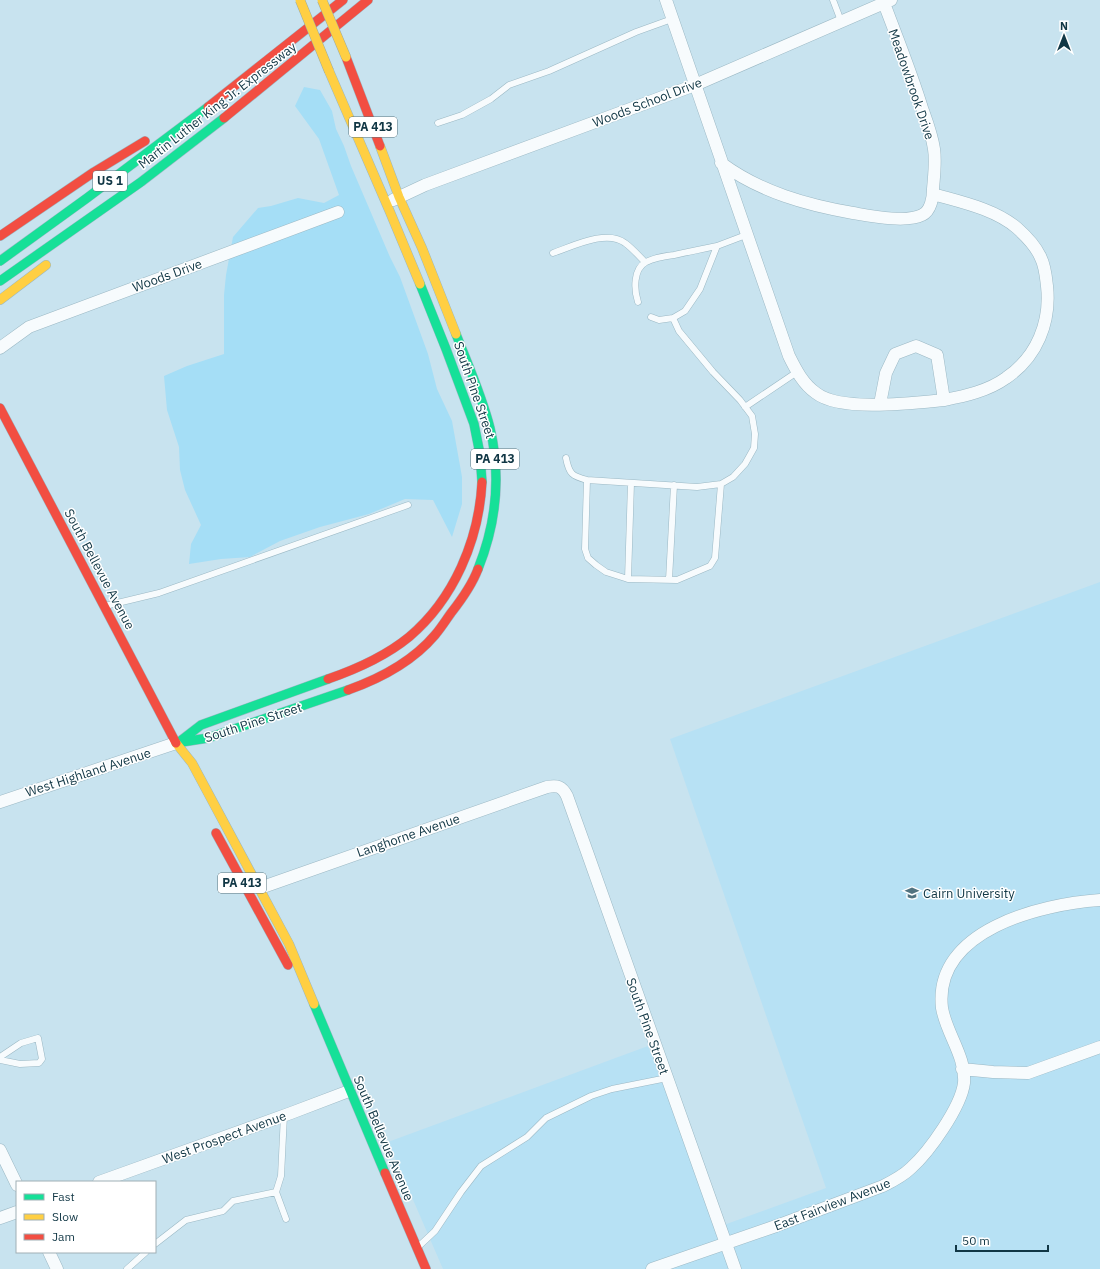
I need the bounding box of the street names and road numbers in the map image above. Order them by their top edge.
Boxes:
street label: Meadowbrook Drive [885,26,938,142]
street label: Martin Luther King Jr. Expressway [135,38,300,173]
street label: Woods School Drive [590,74,704,131]
road number: PA 413 [349,117,397,137]
road number: US 1 [93,171,127,191]
street label: Woods Drive [130,255,204,296]
street label: South Pine Street [450,339,499,441]
road number: PA 413 [471,449,519,469]
street label: South Bellevue Avenue [61,506,139,633]
street label: South Pine Street [202,699,304,746]
street label: West Highland Avenue [23,744,153,801]
street label: Langhorne Avenue [354,810,462,861]
road number: PA 413 [218,873,266,893]
street label: South Pine Street [622,976,673,1077]
street label: South Bellevue Avenue [349,1073,418,1203]
street label: West Prospect Avenue [160,1107,288,1168]
street label: East Fairview Avenue [772,1174,893,1235]

